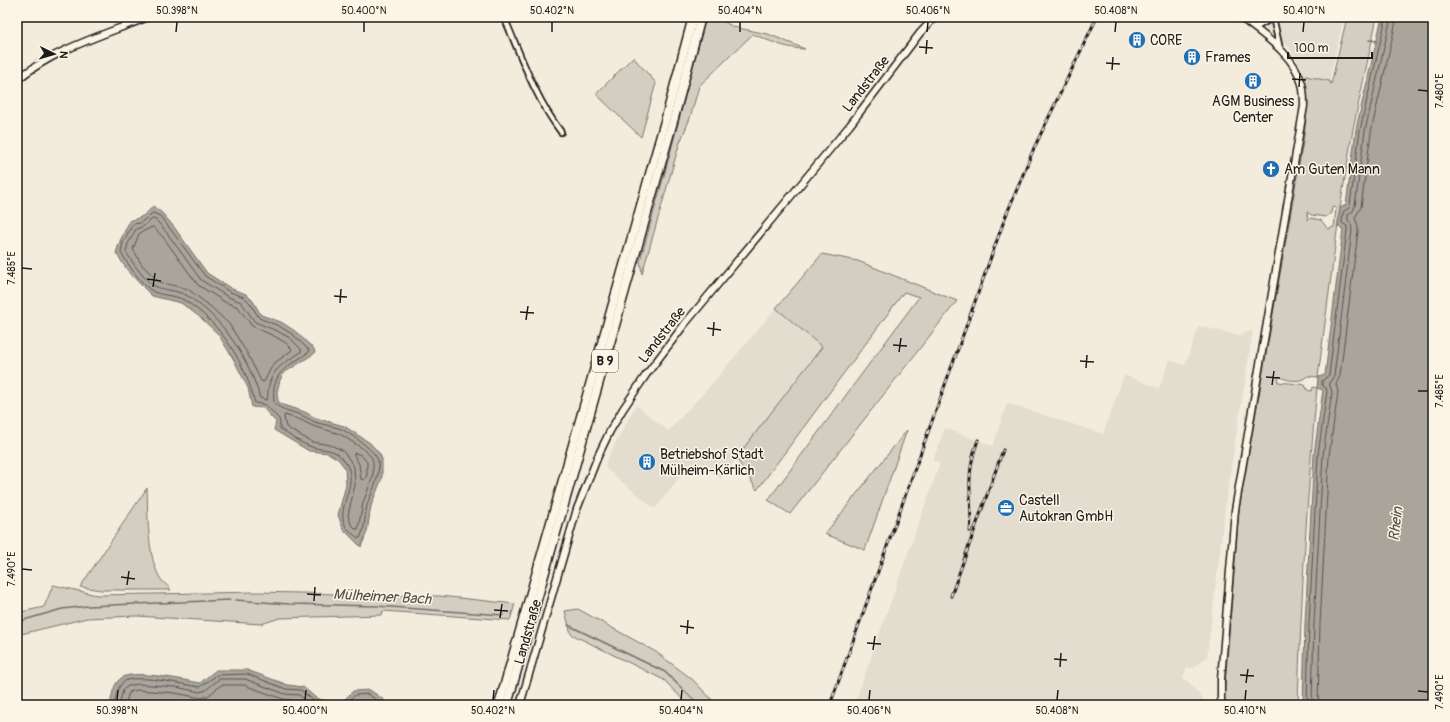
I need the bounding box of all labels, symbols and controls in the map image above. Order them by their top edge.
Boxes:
text: 50.398°N [156,5,198,17]
text: 50.400°N [341,5,387,17]
text: 50.402°N [530,5,574,17]
text: 50.404°N [718,5,762,17]
text: 50.406°N [906,5,950,17]
text: 50.408°N [1094,5,1138,17]
text: 50.410°N [1283,5,1325,17]
building icon: CORE [1127,30,1147,50]
place label: CORE [1150,32,1182,49]
north arrow [34,34,74,74]
scale bar [1288,34,1372,60]
text: 100 m [1294,41,1329,56]
building icon: Frames [1182,47,1202,67]
place label: Frames [1205,49,1251,66]
text: N [57,51,70,60]
street label: Landstraße [839,52,893,116]
building icon: AGM Business Center [1243,71,1263,91]
text: 7.480°E [1434,74,1446,108]
place label: AGM Business Center [1212,93,1295,126]
church icon: Am Guten Mann [1261,159,1281,179]
place label: Am Guten Mann [1284,161,1380,178]
text: 7.485°E [6,251,18,285]
street label: Landstraße [635,303,689,367]
road number: B 9 [592,350,618,372]
text: 7.485°E [1434,374,1446,408]
place label: Betriebshof Stadt Mülheim-Kärlich [660,446,764,479]
building icon: Betriebshof Stadt Mülheim-Kärlich [637,452,657,472]
place label: Castell Autokran GmbH [1019,492,1113,525]
office icon: Castell Autokran GmbH [996,498,1016,518]
water label: Rhein [1384,504,1408,542]
text: 7.490°E [6,552,18,586]
water label: Mülheimer Bach [332,585,433,609]
street label: Landstraße [511,598,545,666]
text: 7.490°E [1434,675,1446,709]
text: 50.398°N [96,705,138,717]
text: 50.400°N [282,705,328,717]
text: 50.402°N [471,705,515,717]
text: 50.404°N [659,705,703,717]
text: 50.406°N [847,705,891,717]
text: 50.408°N [1035,705,1079,717]
text: 50.410°N [1224,705,1266,717]

